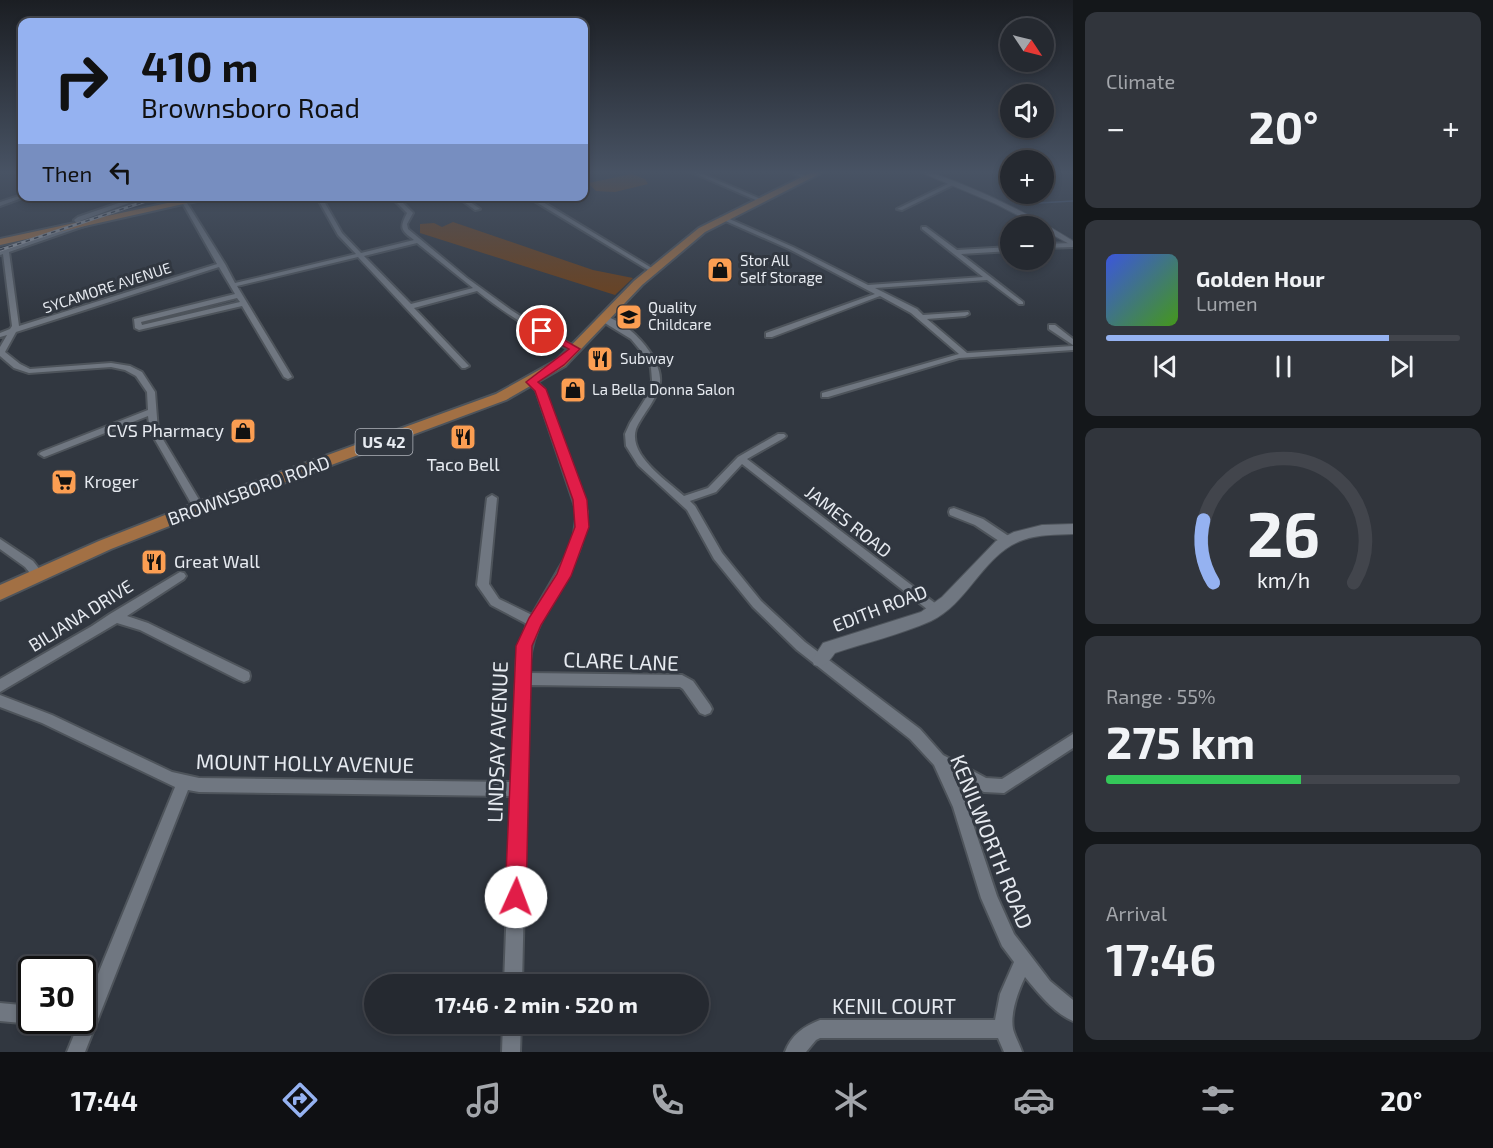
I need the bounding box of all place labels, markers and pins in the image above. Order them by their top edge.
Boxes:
place label: Stor All Self Storage [740,251,823,286]
shop icon: Stor All Self Storage [705,255,735,285]
place label: Quality Childcare [648,298,711,333]
school or university icon: Quality Childcare [614,302,644,332]
pin [516,305,567,356]
restaurant icon: Subway [585,344,615,374]
place label: Subway [620,349,674,367]
shop icon: La Bella Donna Salon [558,375,588,405]
place label: La Bella Donna Salon [592,380,735,398]
shop icon: CVS Pharmacy [228,416,258,446]
place label: CVS Pharmacy [107,419,224,441]
restaurant icon: Taco Bell [448,422,478,452]
place label: Taco Bell [426,453,500,475]
supermarket icon: Kroger [49,467,79,497]
place label: Kroger [84,470,139,492]
restaurant icon: Great Wall [139,547,169,577]
place label: Great Wall [174,550,261,572]

